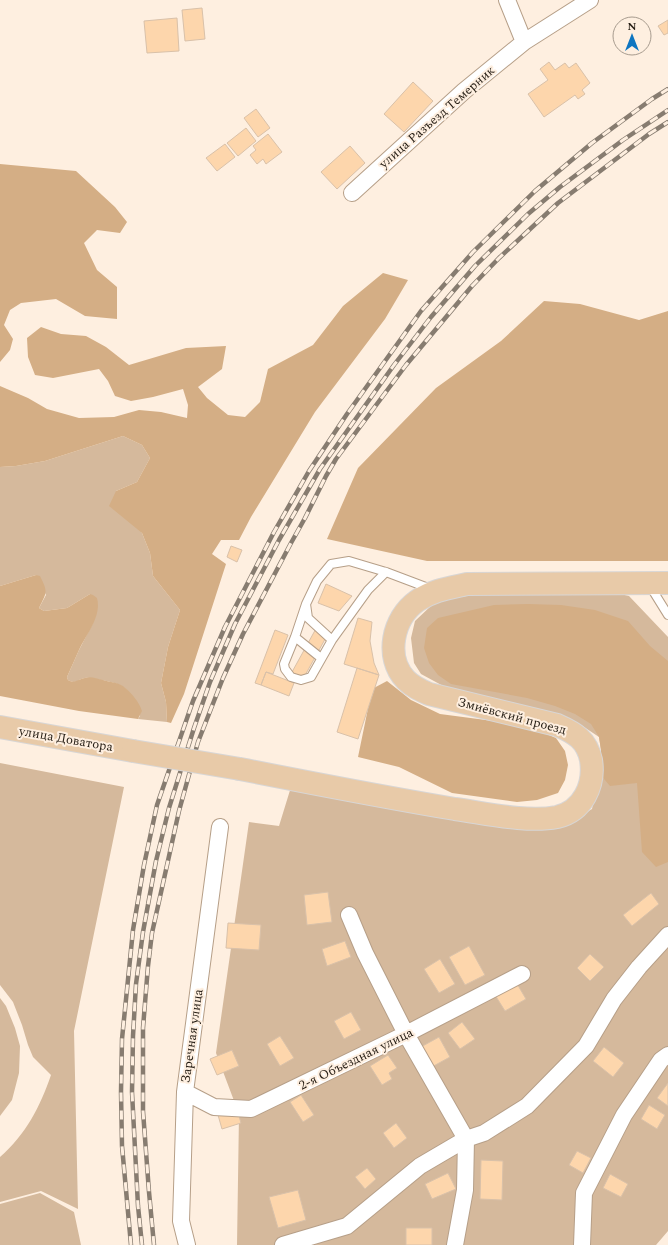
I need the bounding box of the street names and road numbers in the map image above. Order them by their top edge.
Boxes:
street label: улица Разъезд Темерник [374,61,499,174]
street label: Змиёвский проезд [455,692,569,740]
street label: улица Доватора [16,721,115,757]
street label: Заречная улица [175,987,209,1084]
street label: 2-я Объездная улица [295,1022,417,1095]

